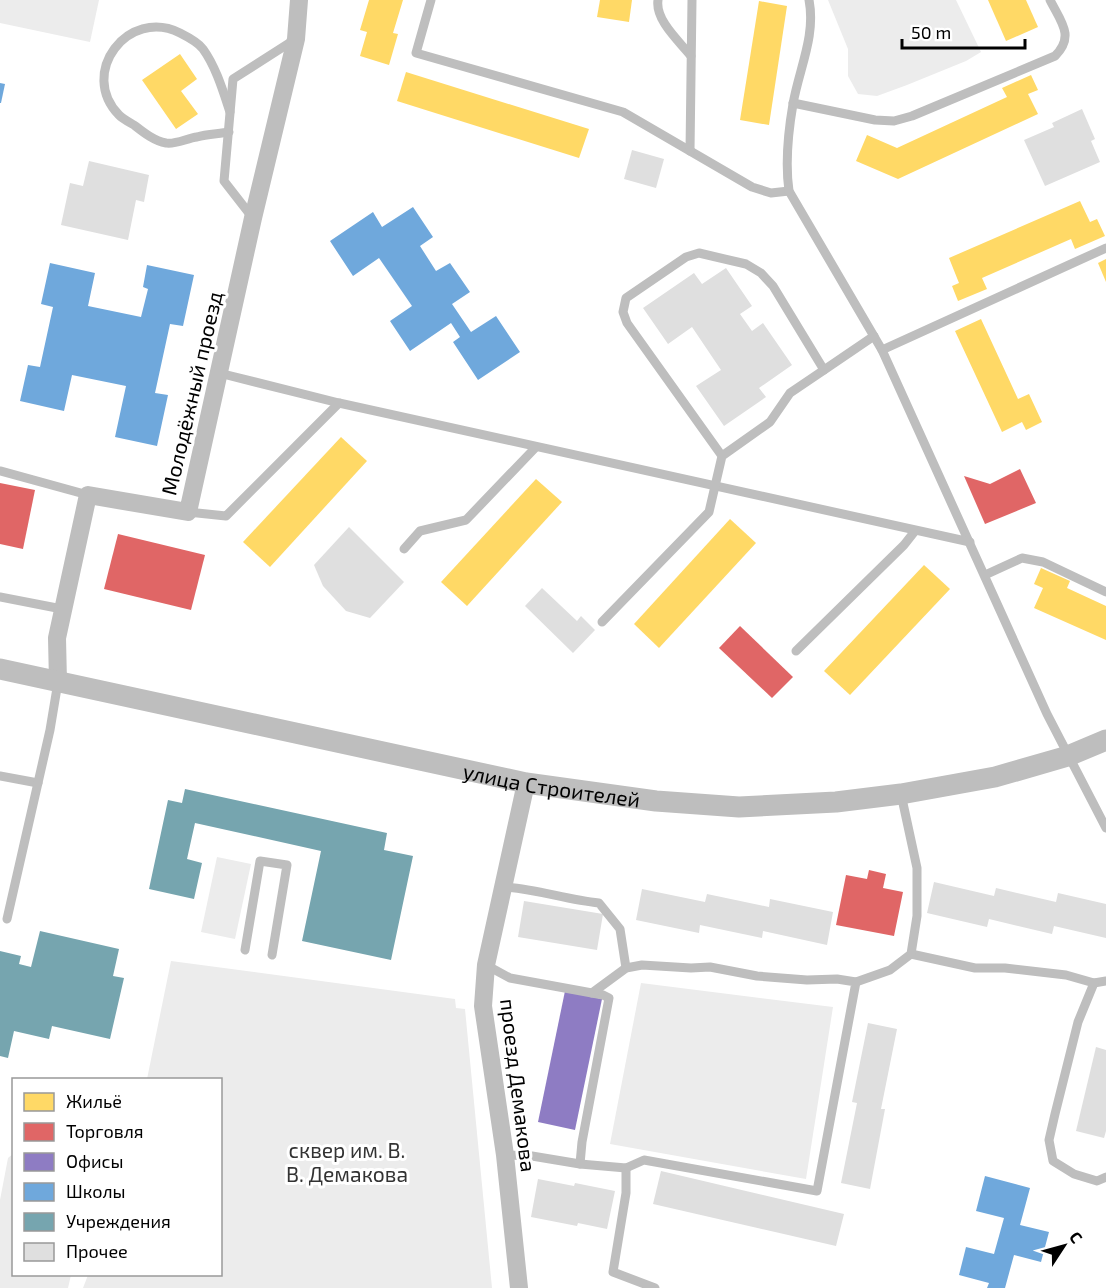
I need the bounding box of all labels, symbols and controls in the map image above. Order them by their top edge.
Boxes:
scale bar [902,12,1025,50]
text: 50 m [911,21,951,43]
street label: Молодёжный проезд [155,289,227,497]
street label: улица Строителей [461,757,642,811]
street label: проезд Демакова [496,997,542,1173]
legend [12,1078,222,1276]
text: Жильё [66,1090,122,1112]
text: Торговля [66,1120,144,1142]
park label: сквер им. В. В. Демакова [286,1137,408,1186]
text: Офисы [66,1150,123,1172]
text: Школы [66,1180,126,1202]
text: Учреждения [66,1210,171,1232]
north arrow [1034,1216,1094,1276]
text: С [1066,1227,1087,1246]
text: Прочее [66,1240,128,1262]

